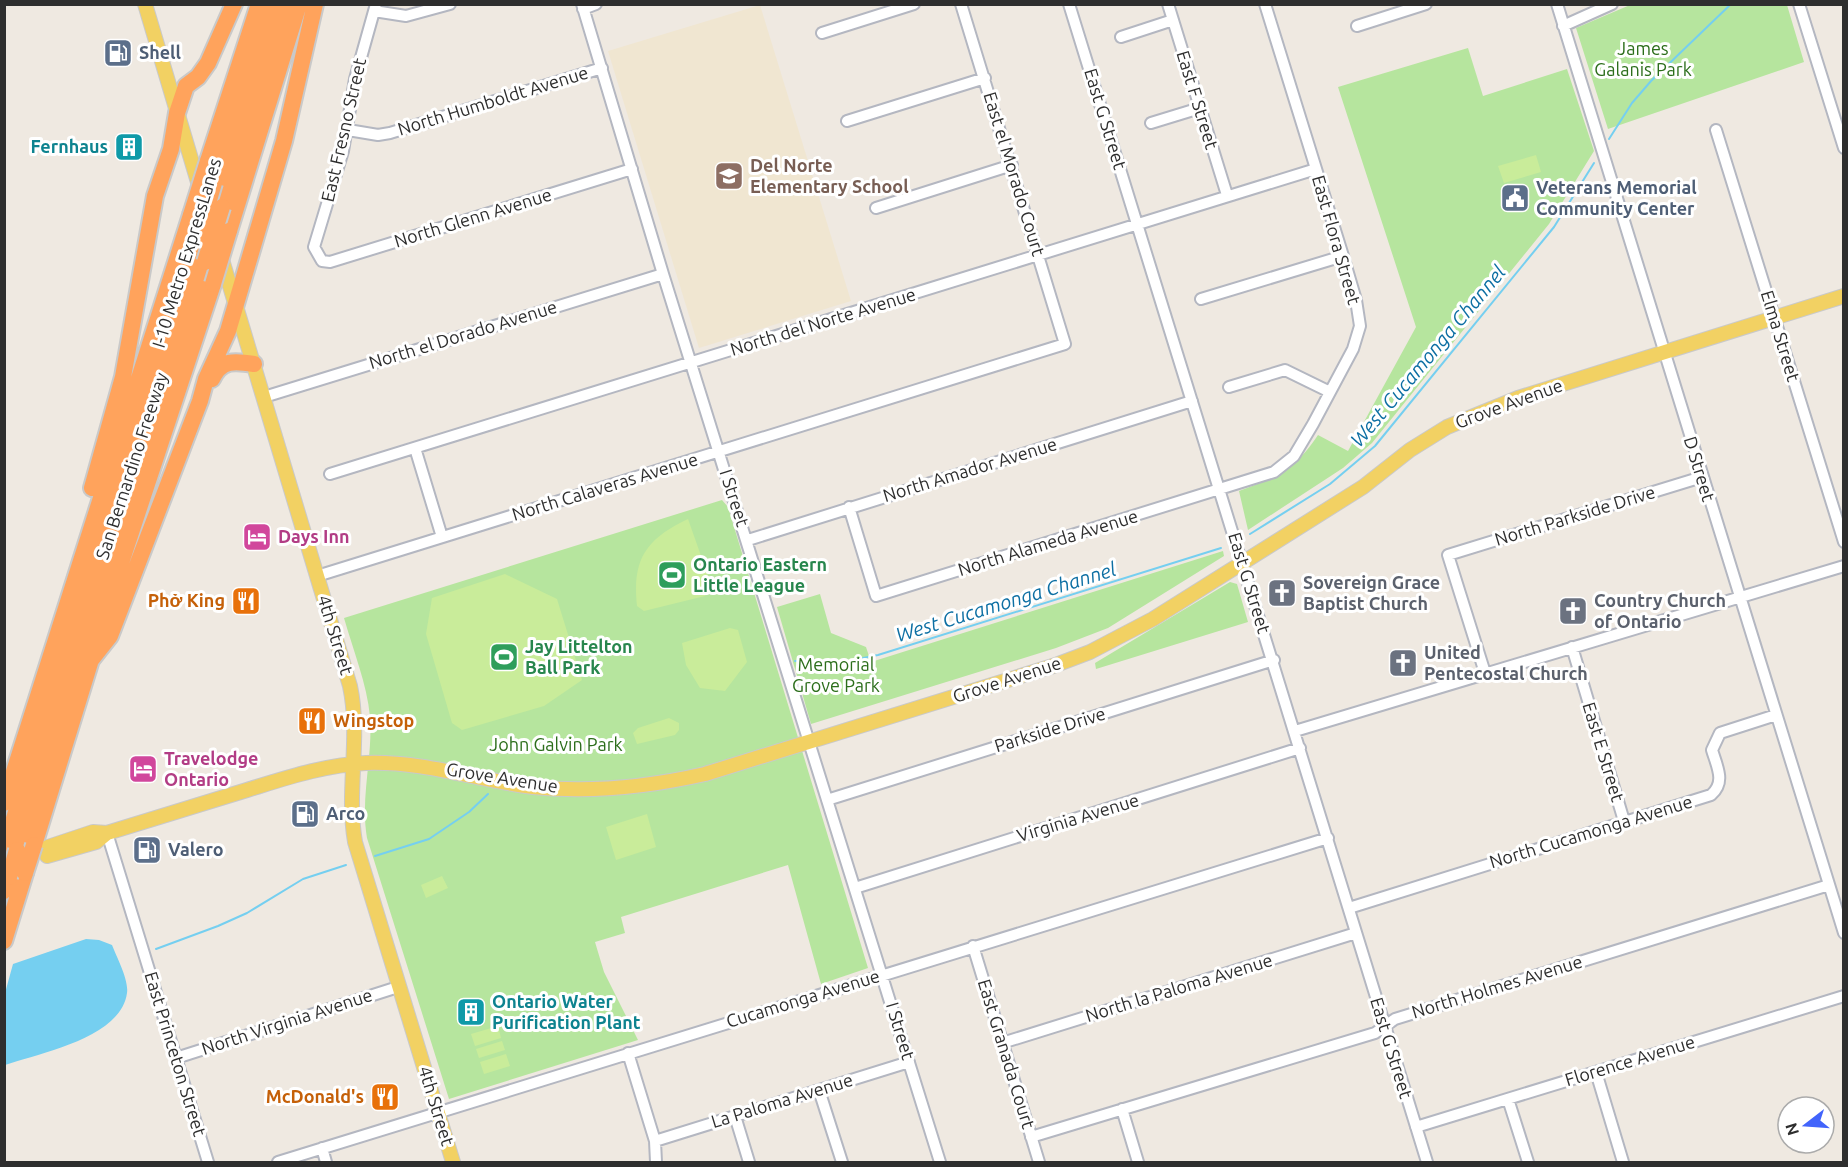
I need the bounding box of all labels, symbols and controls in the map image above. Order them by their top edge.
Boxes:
fuel station icon: Shell [102,37,134,69]
park label: James Galanis Park [1594,38,1692,79]
place label: Shell [139,42,182,62]
street label: East F Street [1173,48,1222,151]
street label: East Fresno Street [317,56,369,204]
street label: North Humboldt Avenue [395,62,590,139]
street label: East G Street [1081,66,1131,172]
street label: East el Morado Court [981,89,1049,258]
building icon: Fernhaus [113,131,145,163]
place label: Fernhaus [30,136,108,156]
street label: I-10 Metro ExpressLanes [148,155,224,350]
place label: Del Norte Elementary School [750,155,909,196]
school or university icon: Del Norte Elementary School [713,160,745,192]
street label: East Flora Street [1309,173,1365,307]
place label: Veterans Memorial Community Center [1536,177,1697,218]
public building icon: Veterans Memorial Community Center [1499,182,1531,214]
street label: North Glenn Avenue [392,184,554,251]
water label: West Cucamonga Channel [1345,260,1510,451]
street label: North del Norte Avenue [728,283,918,359]
street label: Elma Street [1758,288,1804,384]
street label: North el Dorado Avenue [366,296,559,372]
street label: San Bernardino Freeway [91,369,171,562]
street label: Grove Avenue [1452,374,1565,432]
street label: North Amador Avenue [880,433,1059,505]
street label: D Street [1681,434,1719,504]
street label: North Calaveras Avenue [509,448,700,524]
street label: I Street [716,467,754,529]
street label: North Parkside Drive [1492,481,1657,549]
street label: North Alameda Avenue [955,505,1140,579]
hotel icon: Days Inn [241,521,273,553]
place label: Days Inn [278,526,350,546]
street label: East G Street [1225,530,1275,636]
place label: Ontario Eastern Little League [693,554,827,595]
water label: West Cucamonga Channel [893,557,1119,646]
sports icon: Ontario Eastern Little League [656,559,688,591]
place label: Sovereign Grace Baptist Church [1303,572,1440,613]
church icon: Sovereign Grace Baptist Church [1266,577,1298,609]
restaurant icon: Phở King [230,585,262,617]
place label: Phở King [148,590,225,610]
place label: Country Church of Ontario [1594,590,1726,631]
street label: 4th Street [314,593,357,677]
church icon: Country Church of Ontario [1557,595,1589,627]
place label: Jay Littelton Ball Park [525,636,633,677]
sports icon: Jay Littelton Ball Park [488,641,520,673]
place label: United Pentecostal Church [1424,642,1588,683]
church icon: United Pentecostal Church [1387,647,1419,679]
street label: Grove Avenue [950,652,1063,706]
park label: Memorial Grove Park [792,654,880,695]
street label: East E Street [1579,700,1629,804]
street label: Parkside Drive [992,703,1108,755]
restaurant icon: Wingstop [296,705,328,737]
place label: Wingstop [333,710,414,730]
park label: John Galvin Park [489,734,623,754]
place label: Travelodge Ontario [164,748,258,789]
hotel icon: Travelodge Ontario [127,753,159,785]
street label: Grove Avenue [445,758,559,796]
street label: Virginia Avenue [1014,789,1141,845]
street label: North Cucamonga Avenue [1487,791,1695,871]
fuel station icon: Arco [289,798,321,830]
place label: Arco [326,803,365,823]
fuel station icon: Valero [131,834,163,866]
place label: Valero [168,839,224,859]
street label: North la Paloma Avenue [1083,949,1275,1025]
street label: North Holmes Avenue [1409,951,1585,1022]
street label: Cucamonga Avenue [724,965,882,1031]
street label: East Princeton Street [141,969,211,1138]
street label: East Granada Court [975,976,1039,1131]
street label: North Virginia Avenue [199,984,375,1058]
place label: Ontario Water Purification Plant [492,991,641,1032]
street label: East G Street [1367,995,1417,1101]
building icon: Ontario Water Purification Plant [455,996,487,1028]
street label: I Street [883,1000,919,1062]
street label: Florence Avenue [1562,1031,1697,1089]
street label: 4th Street [415,1064,458,1148]
street label: La Paloma Avenue [708,1069,855,1131]
restaurant icon: McDonald's [369,1081,401,1113]
place label: McDonald's [266,1086,364,1106]
north arrow [1776,1095,1836,1155]
text: N [1781,1121,1802,1138]

